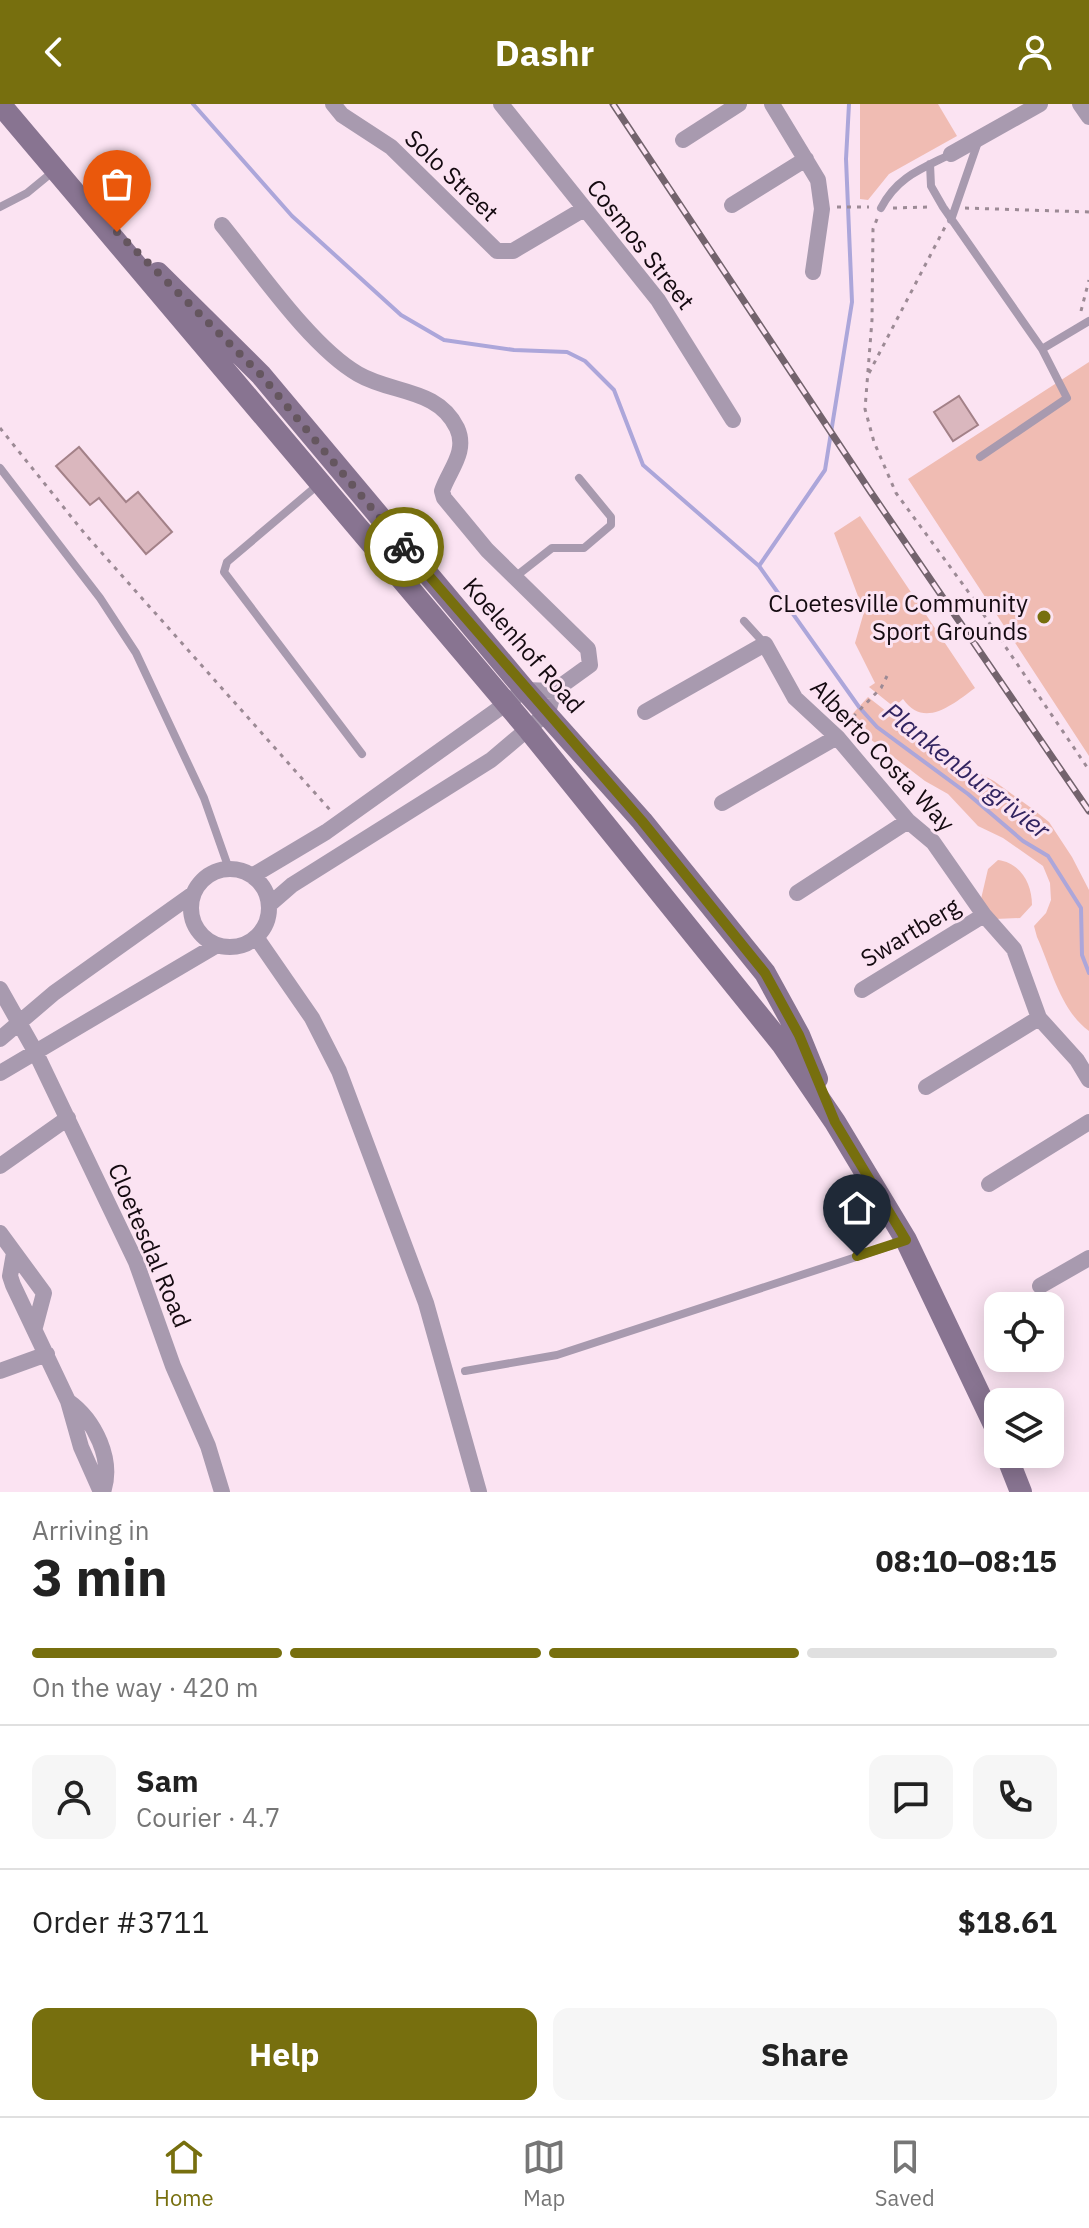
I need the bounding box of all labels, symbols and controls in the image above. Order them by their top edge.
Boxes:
text: Dashr [495,29,594,76]
icon: back [32,30,76,74]
icon: person [1013,30,1057,74]
street label: Solo Street [398,122,506,228]
pin [83,150,151,232]
icon: bag [95,162,139,206]
street label: Cosmos Street [580,172,702,316]
courier [364,507,444,587]
icon: bike [382,525,426,569]
street label: Koelenhof Road [456,570,592,720]
place label: CLoetesville Community Sport Grounds [768,587,1028,647]
marker: CLoetesville Community Sport Grounds [1035,608,1053,626]
street label: Alberto Costa Way [804,672,962,838]
water label: Plankenburgrivier [877,694,1059,847]
street label: Swartberg [854,890,966,974]
street label: Cloetesdal Road [101,1158,199,1332]
pin [823,1174,891,1256]
icon: home [835,1186,879,1230]
map controls [984,1292,1064,1468]
button: locate [984,1292,1064,1372]
button: layers [984,1388,1064,1468]
text: Arriving in [32,1513,149,1547]
text: 08:10–08:15 [876,1541,1057,1580]
text: 3 min [32,1543,168,1610]
text: On the way · 420 m [32,1670,258,1704]
button: person [32,1755,116,1839]
button: chat [869,1755,953,1839]
button: phone [973,1755,1057,1839]
text: Sam [136,1761,199,1800]
text: Courier · 4.7 [136,1800,280,1834]
text: Order #3711 [32,1902,209,1941]
text: $18.61 [958,1902,1057,1941]
button: Help [32,2008,537,2100]
button: Share [553,2008,1057,2100]
tab: Home [154,2135,214,2212]
tab: Map [522,2135,566,2212]
tab: Saved [875,2135,935,2212]

